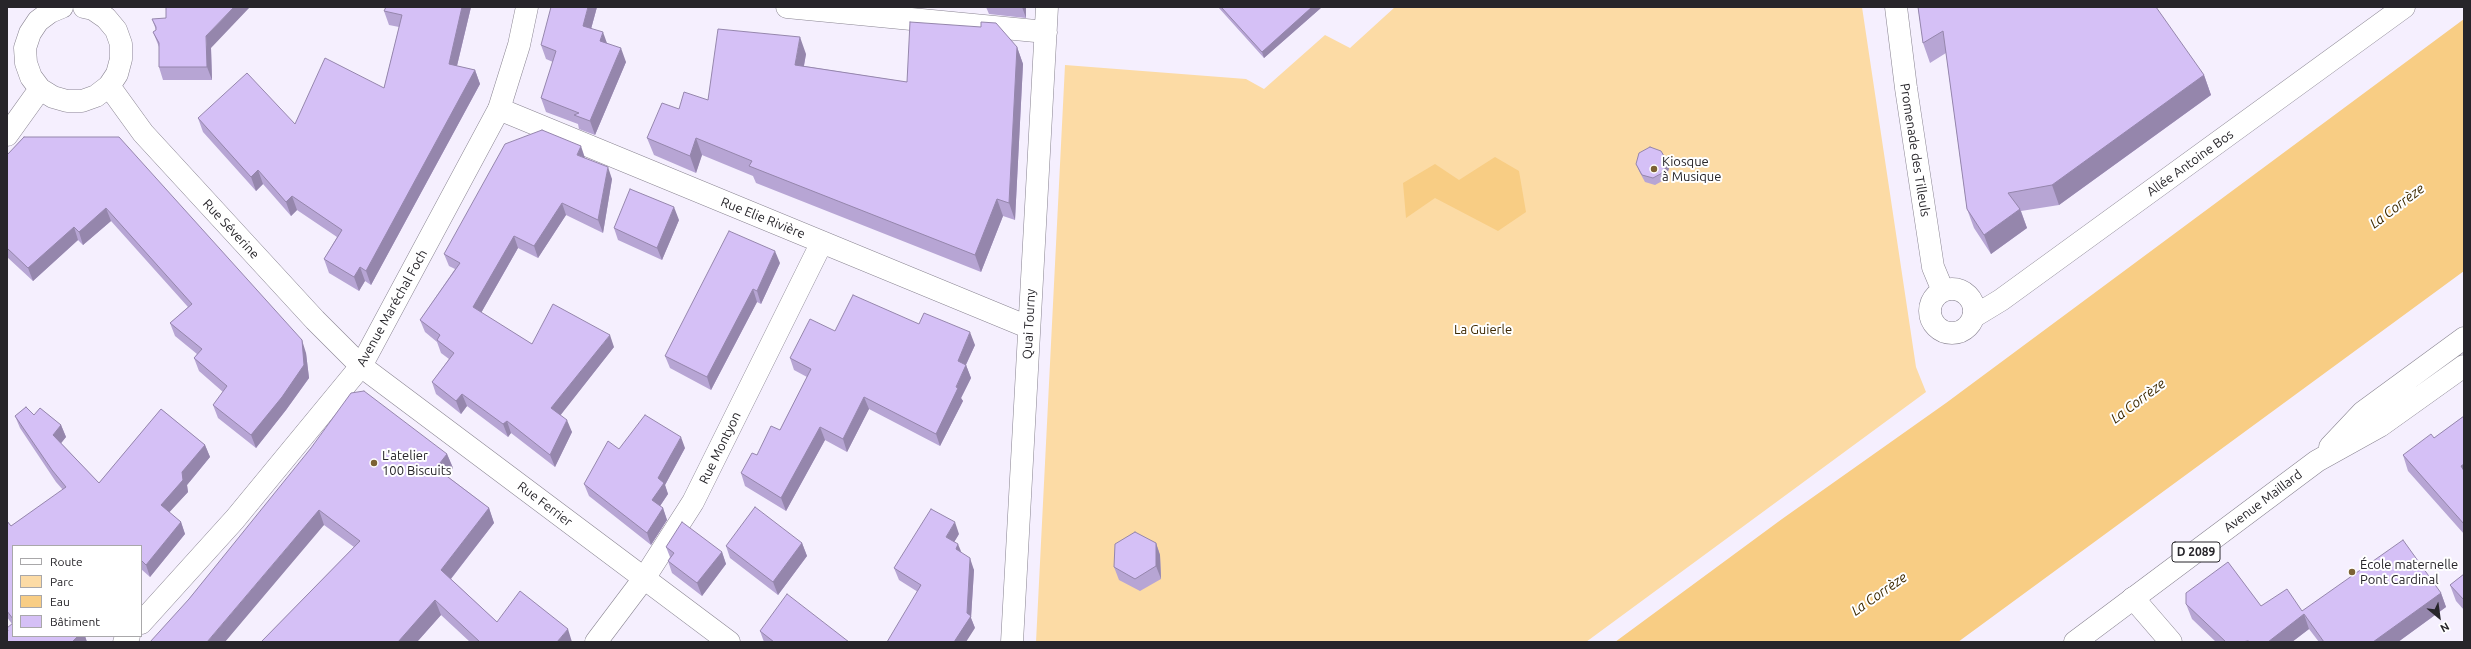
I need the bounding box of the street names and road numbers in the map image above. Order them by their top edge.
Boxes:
street label: Promenade des Tilleuls [1897,82,1933,218]
street label: Allée Antoine Bos [2144,126,2236,200]
street label: Rue Elie Rivière [718,194,808,242]
street label: Rue Séverine [199,196,263,262]
street label: Avenue Maréchal Foch [353,247,431,369]
street label: Quai Tourny [1019,288,1039,360]
street label: Rue Montyon [696,409,744,487]
street label: Avenue Maillard [2221,467,2305,535]
street label: Rue Ferrier [514,478,576,530]
road number: D 2089 [2172,542,2220,562]

